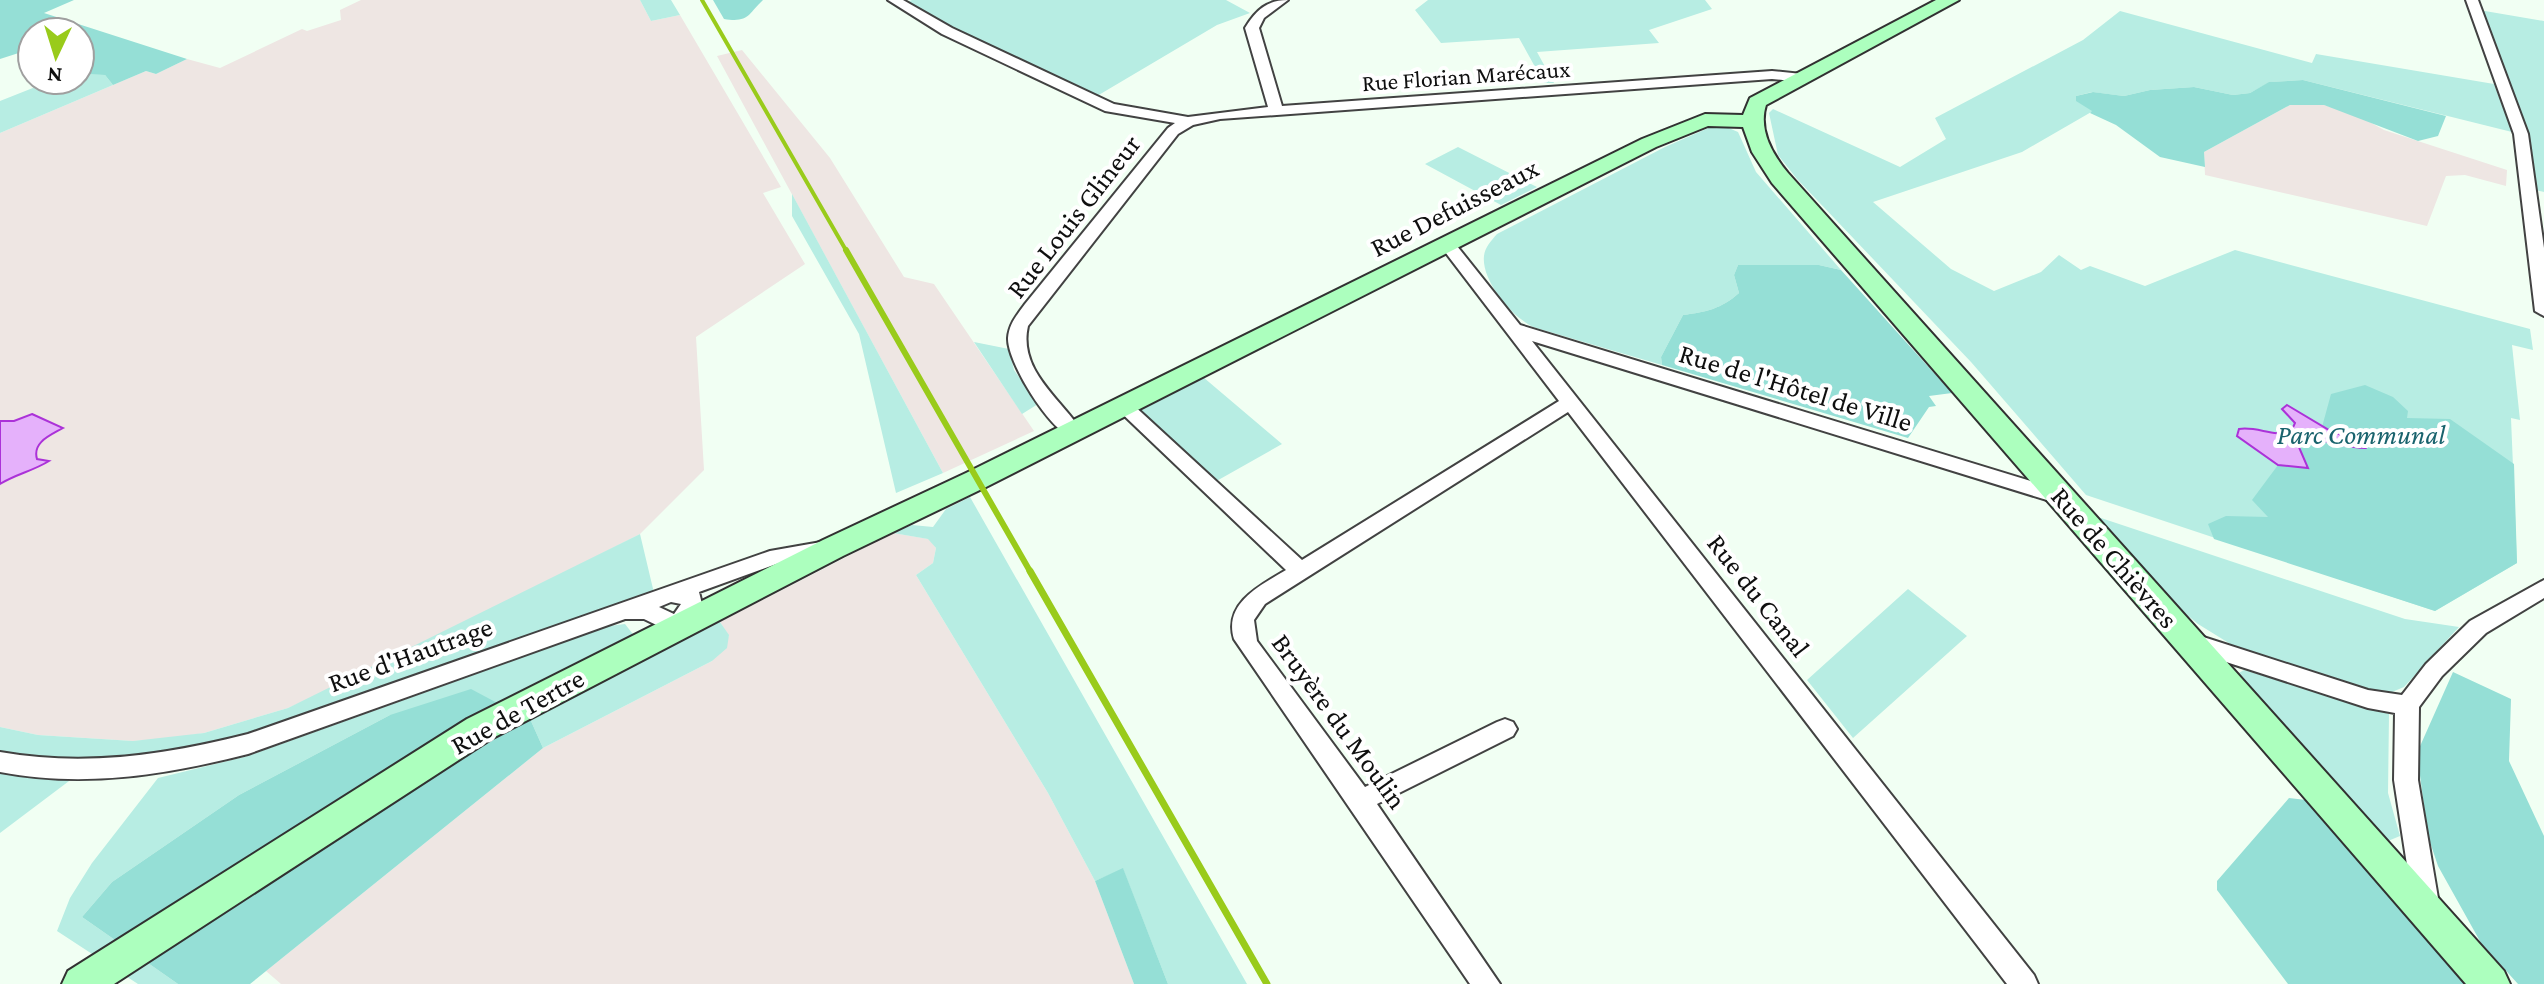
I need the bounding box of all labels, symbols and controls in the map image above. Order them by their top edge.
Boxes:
north arrow [16,16,96,96]
street label: Rue Florian Marécaux [1361,55,1571,96]
text: N [46,62,63,88]
street label: Rue Louis Glineur [1000,129,1147,304]
street label: Rue Defuisseaux [1365,152,1543,263]
street label: Rue de l'Hôtel de Ville [1676,337,1916,438]
park label: Parc Communal [2277,419,2446,450]
street label: Rue de Chièvres [2045,481,2184,634]
street label: Rue du Canal [1701,528,1816,663]
street label: Rue d'Hautrage [324,610,496,698]
street label: Bruyère du Moulin [1266,628,1413,815]
street label: Rue de Tertre [445,662,589,761]

